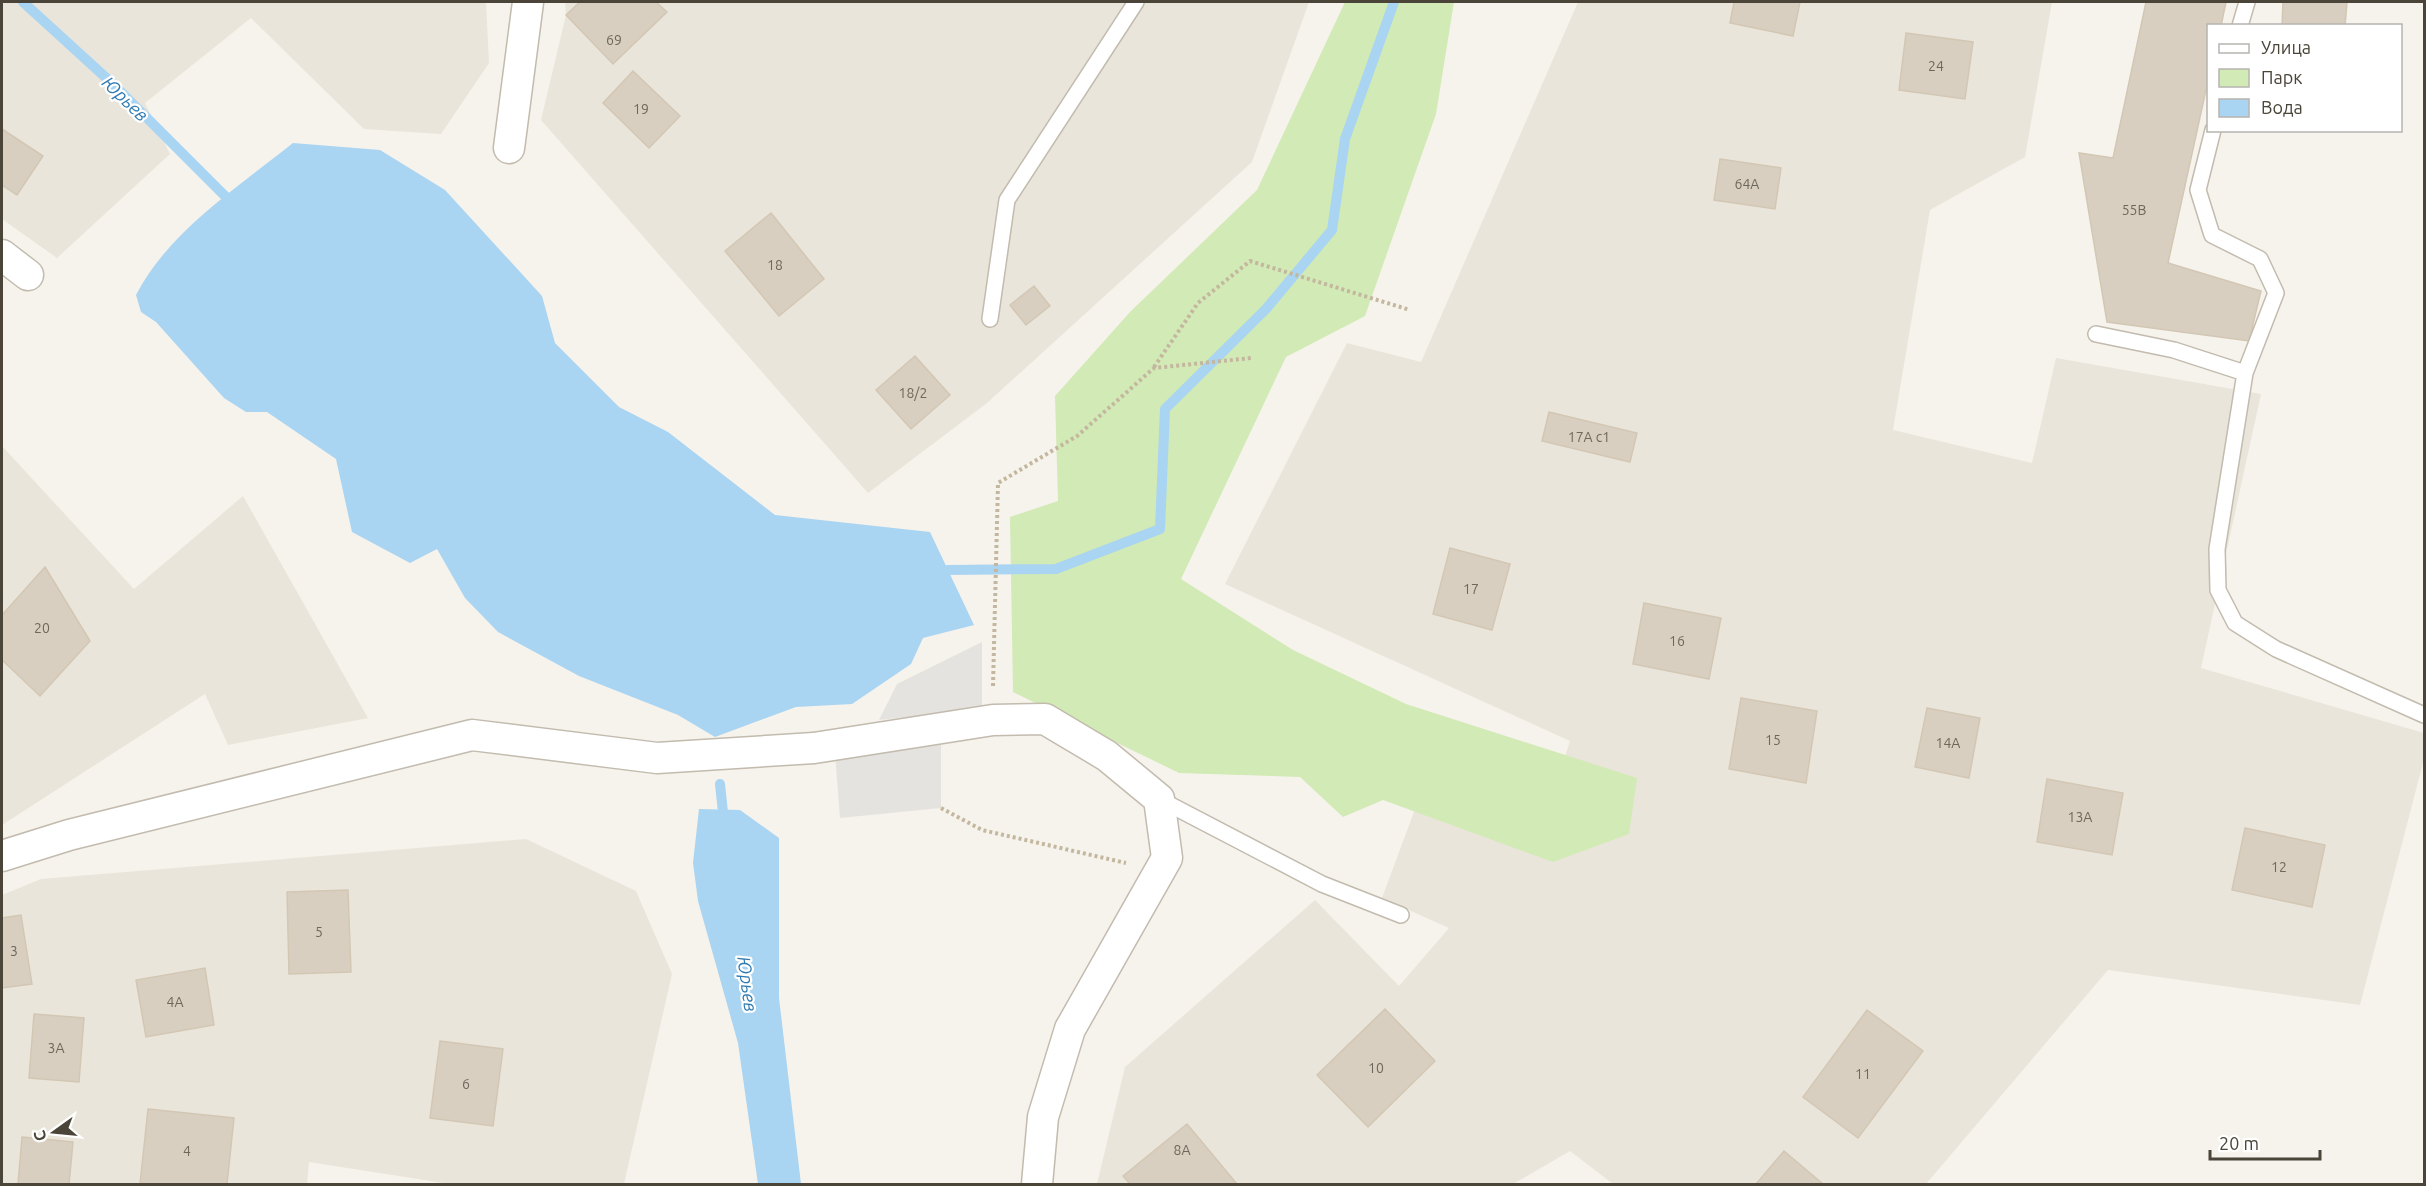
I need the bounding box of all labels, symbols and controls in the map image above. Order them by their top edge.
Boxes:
legend [2207,24,2402,132]
house number: 69 [606,32,622,48]
text: Улица [2261,37,2311,57]
house number: 24 [1928,58,1944,74]
text: Парк [2261,67,2302,87]
water label: Юрьев [99,72,153,125]
text: Вода [2261,97,2303,117]
house number: 19 [633,101,649,117]
house number: 64А [1735,176,1759,192]
house number: 55В [2122,202,2146,218]
house number: 18 [767,257,783,273]
house number: 18/2 [899,385,927,401]
house number: 17А с1 [1568,429,1610,445]
house number: 17 [1463,581,1479,597]
house number: 20 [34,620,50,636]
house number: 16 [1669,633,1685,649]
house number: 15 [1765,732,1781,748]
house number: 14А [1936,735,1960,751]
house number: 13А [2068,809,2092,825]
house number: 12 [2271,859,2287,875]
house number: 5 [315,924,323,940]
house number: 3 [10,943,18,959]
water label: Юрьев [734,955,762,1013]
house number: 4А [167,994,184,1010]
house number: 3А [48,1040,65,1056]
house number: 10 [1368,1060,1384,1076]
house number: 11 [1855,1066,1871,1082]
house number: 6 [462,1076,470,1092]
north arrow [24,1102,84,1162]
scale bar [2210,1123,2320,1161]
text: С [29,1129,50,1143]
text: 20 m [2219,1133,2259,1153]
house number: 8А [1174,1142,1191,1158]
house number: 4 [183,1143,191,1159]

